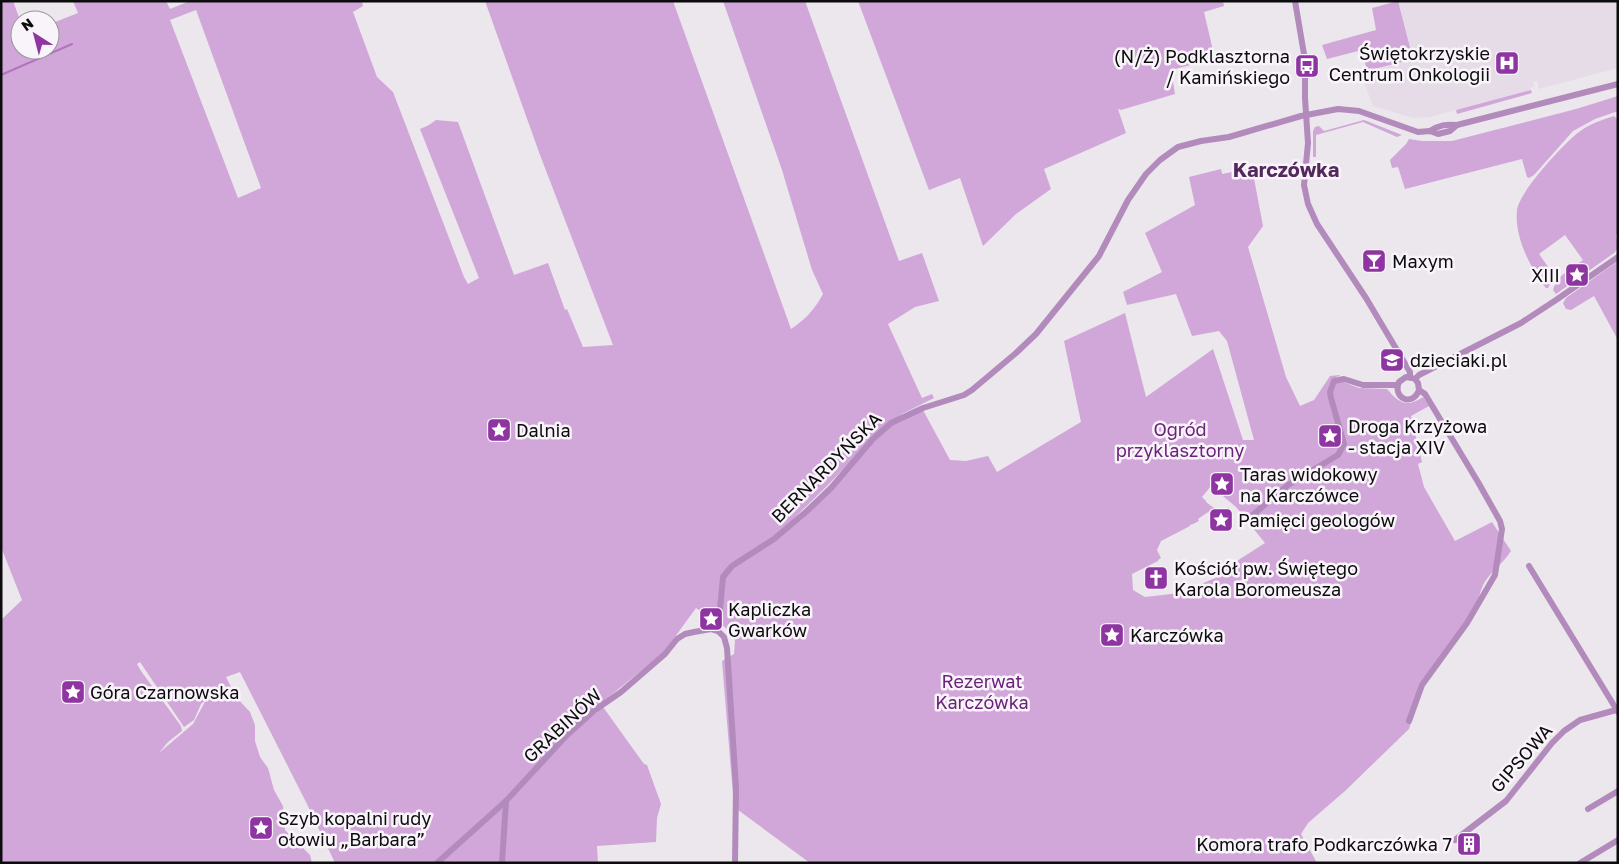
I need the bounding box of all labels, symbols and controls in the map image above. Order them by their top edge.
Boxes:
north arrow [10,10,60,60]
text: N [18,14,36,34]
place label: Świętokrzyskie Centrum Onkologii [1329,42,1490,85]
place label: (N/Ż) Podklasztorna / Kamińskiego [1114,45,1290,88]
hospital icon: Świętokrzyskie Centrum Onkologii [1494,50,1520,76]
bus stop icon: (N/Ż) Podklasztorna / Kamińskiego [1294,53,1320,79]
district label: Karczówka [1233,157,1339,181]
bar icon: Maxym [1361,248,1387,274]
place label: Maxym [1392,250,1454,272]
place icon: XIII [1564,262,1590,288]
place label: XIII [1531,264,1560,286]
school or university icon: dzieciaki.pl [1379,347,1405,373]
place label: dzieciaki.pl [1410,349,1508,371]
street label: BERNARDYŃSKA [766,407,886,527]
place label: Droga Krzyżowa - stacja XIV [1348,415,1487,458]
place icon: Dalnia [486,417,512,443]
park label: Ogród przyklasztorny [1116,418,1244,461]
place label: Dalnia [516,419,571,441]
place icon: Droga Krzyżowa - stacja XIV [1317,423,1343,449]
place label: Taras widokowy na Karczówce [1240,463,1377,506]
place icon: Taras widokowy na Karczówce [1209,471,1235,497]
place icon: Pamięci geologów [1208,507,1234,533]
place label: Pamięci geologów [1238,509,1395,531]
place label: Kościół pw. Świętego Karola Boromeusza [1174,557,1358,600]
church icon: Kościół pw. Świętego Karola Boromeusza [1143,565,1169,591]
place label: Kapliczka Gwarków [728,598,811,641]
place icon: Kapliczka Gwarków [698,606,724,632]
place icon: Karczówka [1099,622,1125,648]
place label: Karczówka [1130,624,1224,646]
park label: Rezerwat Karczówka [935,670,1029,713]
place icon: Góra Czarnowska [60,679,86,705]
place label: Góra Czarnowska [90,681,239,703]
street label: GRABINÓW [518,683,606,767]
street label: GIPSOWA [1485,719,1557,797]
place label: Szyb kopalni rudy ołowiu „Barbara” [278,807,431,850]
place icon: Szyb kopalni rudy ołowiu „Barbara” [248,815,274,841]
building icon: Komora trafo Podkarczówka 7 [1456,831,1482,857]
place label: Komora trafo Podkarczówka 7 [1196,833,1452,855]

